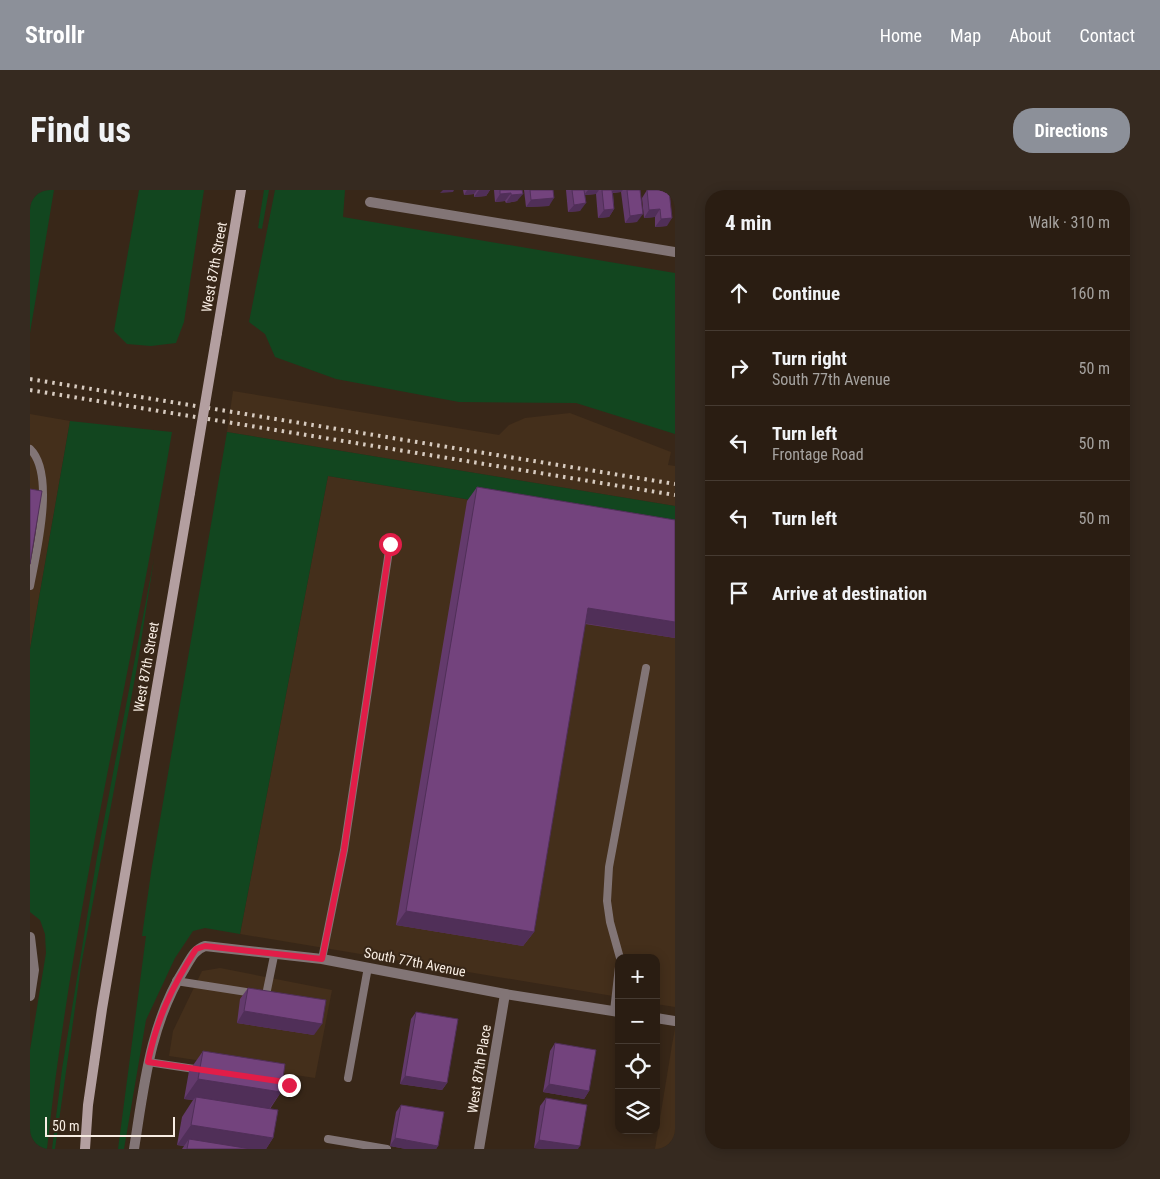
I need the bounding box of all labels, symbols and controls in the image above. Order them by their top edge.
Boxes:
text: Strollr [25,21,85,49]
text: Home [880,25,922,46]
text: Map [950,25,981,46]
text: About [1009,25,1051,46]
text: Contact [1079,25,1135,46]
button: Directions [1013,108,1130,153]
text: Find us [30,110,131,151]
text: 4 min [725,211,772,235]
text: Walk · 310 m [1029,213,1110,232]
street label: West 87th Street [198,221,230,313]
icon: ahead [725,279,753,307]
text: Continue [772,282,840,305]
text: 160 m [1071,284,1110,303]
text: Turn right [772,347,847,370]
icon: right [725,354,753,382]
text: 50 m [1078,359,1110,378]
text: South 77th Avenue [772,370,890,389]
text: Turn left [772,422,837,445]
icon: left [725,429,753,457]
text: 50 m [1078,434,1110,453]
text: Frontage Road [772,445,864,464]
icon: left [725,504,753,532]
text: Turn left [772,507,837,530]
text: 50 m [1078,509,1110,528]
route start [379,533,402,556]
icon: arrive [725,579,753,607]
text: Arrive at destination [772,582,927,605]
street label: West 87th Street [130,621,162,713]
street label: South 77th Avenue [363,944,468,980]
map controls [615,954,660,1134]
button: + [615,954,660,999]
button: − [615,999,660,1044]
street label: West 87th Place [464,1023,494,1114]
button: locate [615,1044,660,1089]
route end [278,1074,301,1097]
button: layers [615,1089,660,1134]
scale bar [45,1114,175,1137]
text: 50 m [52,1118,80,1134]

